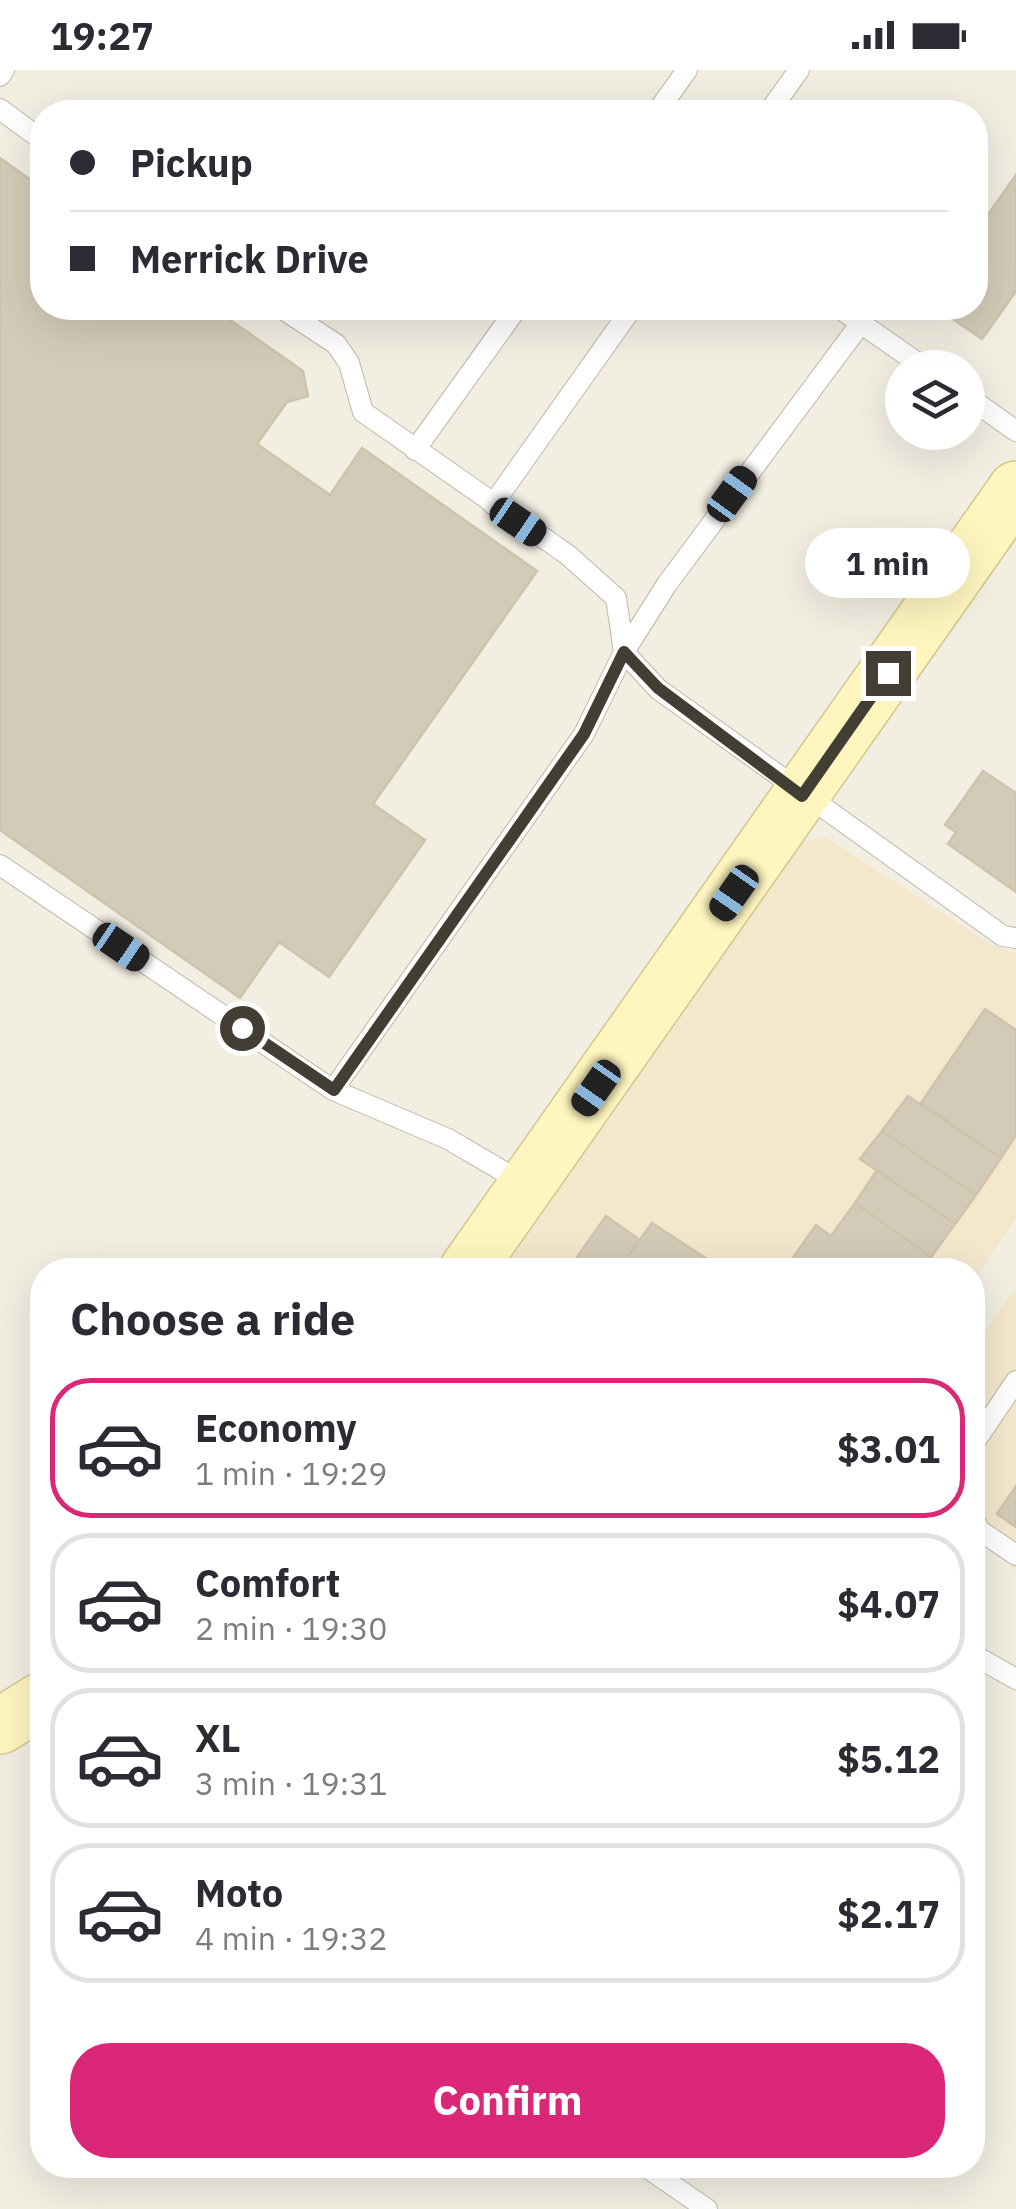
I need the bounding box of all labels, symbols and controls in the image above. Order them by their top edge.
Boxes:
text: 19:27 [50,11,154,60]
text: Pickup [130,138,253,187]
text: Merrick Drive [130,234,369,283]
map controls [885,350,985,450]
button: layers [885,350,985,450]
car [702,461,762,527]
car [485,493,551,551]
callout: 1 min [806,528,970,598]
text: 1 min [846,542,929,584]
route end [866,651,911,696]
car [705,860,763,926]
car [88,918,154,976]
route start [220,1006,265,1051]
car [567,1055,625,1121]
text: Choose a ride [70,1289,355,1347]
icon: car [75,1403,165,1493]
text: Economy [195,1403,357,1452]
text: $3.01 [837,1424,940,1473]
text: 1 min · 19:29 [195,1452,388,1494]
icon: car [75,1558,165,1648]
text: Comfort [195,1558,340,1607]
text: $4.07 [837,1579,940,1628]
text: 2 min · 19:30 [195,1607,388,1649]
icon: car [75,1713,165,1803]
text: XL [195,1713,241,1762]
text: $5.12 [837,1734,940,1783]
text: 3 min · 19:31 [195,1762,388,1804]
icon: car [75,1868,165,1958]
text: Moto [195,1868,283,1917]
text: $2.17 [837,1889,940,1938]
text: 4 min · 19:32 [195,1917,388,1959]
button: Confirm [70,2043,945,2158]

